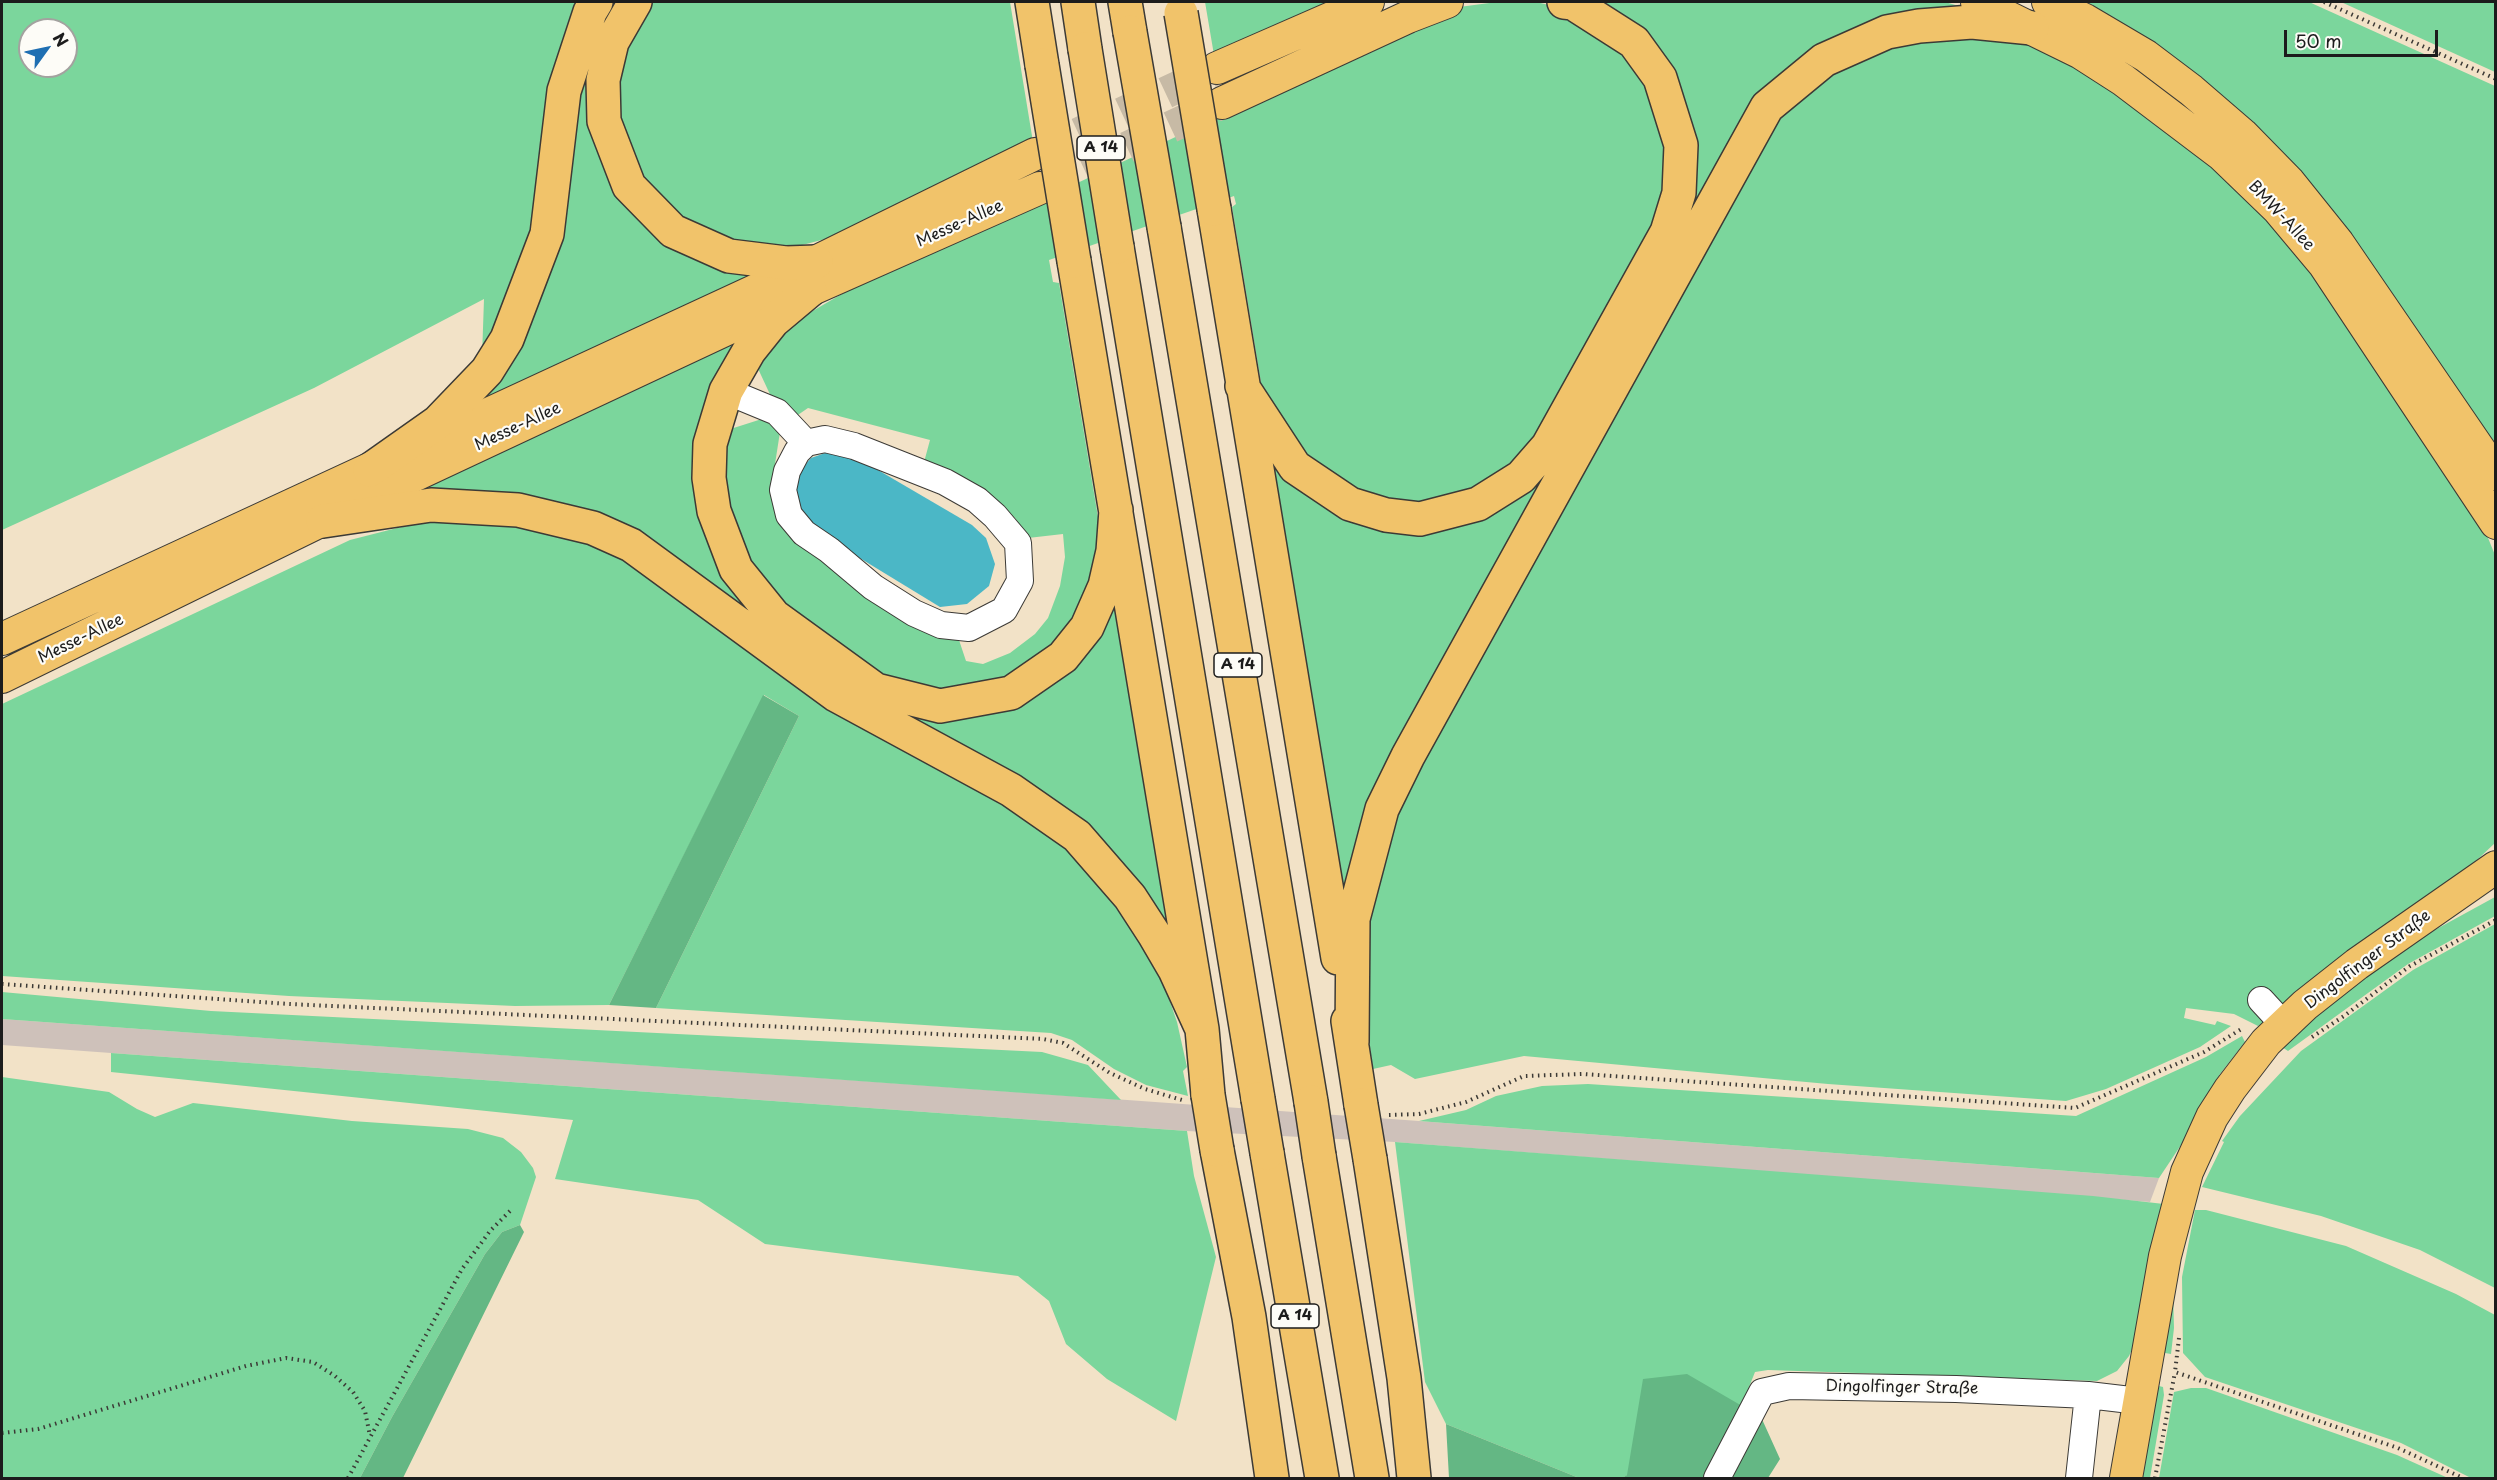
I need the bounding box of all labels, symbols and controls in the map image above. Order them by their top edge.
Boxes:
north arrow [18,18,78,78]
scale bar [2287,18,2442,56]
text: N [48,27,75,51]
text: 50 m [2295,27,2342,54]
road number: A 14 [1077,136,1125,160]
street label: BMW-Allee [2244,177,2318,255]
street label: Messe-Allee [914,196,1006,252]
street label: Messe-Allee [472,399,564,455]
street label: Messe-Allee [35,610,127,668]
road number: A 14 [1214,653,1262,677]
street label: Dingolfinger Straße [2301,906,2435,1014]
road number: A 14 [1271,1304,1319,1328]
street label: Dingolfinger Straße [1826,1377,1978,1399]

